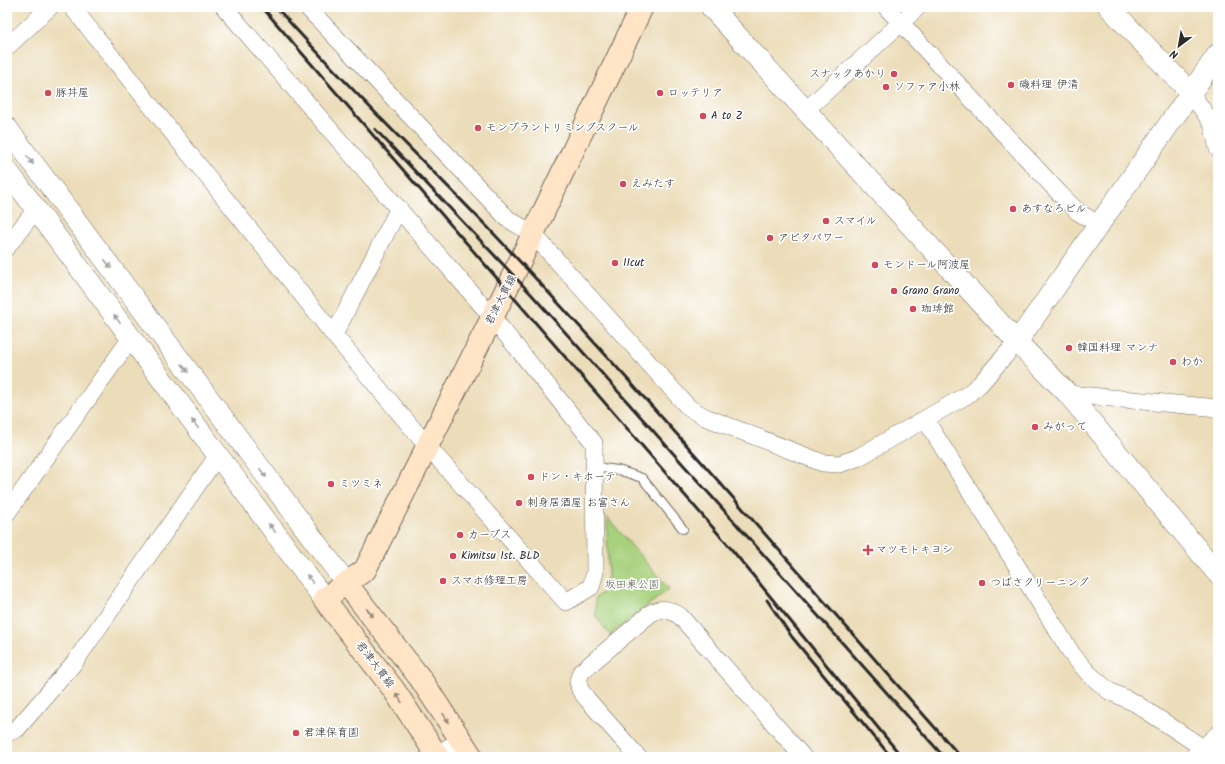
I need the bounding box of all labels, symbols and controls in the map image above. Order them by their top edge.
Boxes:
north arrow [1159,26,1199,66]
text: N [1167,44,1182,63]
place label: スナックあかり [809,65,886,83]
marker: スナックあかり [889,69,899,79]
place label: 磯料理 伊清 [1019,76,1078,94]
place label: ソファア小林 [894,78,960,96]
marker: 磯料理 伊清 [1006,80,1016,90]
marker: ソファア小林 [881,82,891,92]
place label: 豚丼屋 [56,84,89,102]
place label: ロッテリア [668,84,723,102]
marker: 豚丼屋 [43,88,53,98]
marker: ロッテリア [655,88,665,98]
place label: A to Z [711,107,743,125]
marker: A to Z [698,111,708,121]
place label: モンブラントリミングスクール [486,119,639,137]
marker: モンブラントリミングスクール [473,123,483,133]
one-way arrow [26,154,34,165]
place label: えみたす [631,175,675,193]
marker: えみたす [618,179,628,189]
place label: あすなろビル [1021,200,1087,218]
marker: あすなろビル [1008,204,1018,214]
place label: スマイル [834,212,877,230]
marker: スマイル [821,216,831,226]
place label: アピタパワー [778,229,844,247]
marker: アピタパワー [765,233,775,243]
place label: 11cut [623,254,645,272]
place label: モンドール阿波屋 [883,256,970,274]
marker: 11cut [610,258,620,268]
one-way arrow [104,259,112,269]
marker: モンドール阿波屋 [870,260,880,270]
street label: 君津大貫線 [480,271,522,329]
place label: Grano Grano [902,282,959,300]
marker: Grano Grano [889,286,899,296]
place label: 珈琲館 [921,300,954,318]
marker: 珈琲館 [908,304,918,314]
one-way arrow [113,314,121,325]
place label: 韓国料理 マンナ [1077,339,1158,357]
marker: 韓国料理 マンナ [1064,343,1074,353]
place label: わか [1181,353,1203,371]
marker: わか [1168,357,1178,367]
one-way arrow [181,363,189,374]
one-way arrow [190,418,199,429]
place label: みがって [1043,418,1087,436]
marker: みがって [1030,422,1040,432]
one-way arrow [259,467,267,478]
place label: ドン・キホーテ [539,468,616,486]
marker: ドン・キホーテ [526,472,536,482]
place label: ミツミネ [339,475,383,493]
marker: ミツミネ [326,479,336,489]
place label: 刺身居酒屋 お富さん [527,494,630,512]
marker: 刺身居酒屋 お富さん [514,498,524,508]
one-way arrow [268,523,276,534]
place label: カーブス [468,526,511,544]
marker: カーブス [455,530,465,540]
place label: マツモトキヨシ [876,541,953,559]
marker: マツモトキヨシ [863,545,873,555]
place label: Kimitsu 1st. BLD [461,547,540,565]
marker: Kimitsu 1st. BLD [448,551,458,561]
place label: スマホ修理工房 [451,572,528,590]
one-way arrow [306,574,314,584]
place label: つばさクリーニング [990,574,1089,592]
marker: スマホ修理工房 [438,576,448,586]
park label: 坂田東公園 [605,576,660,594]
marker: つばさクリーニング [977,578,987,588]
one-way arrow [365,608,374,619]
street label: 君津大貫線 [351,638,399,692]
one-way arrow [395,693,403,703]
one-way arrow [443,712,450,724]
place label: 君津保育園 [304,724,359,742]
marker: 君津保育園 [291,728,301,738]

